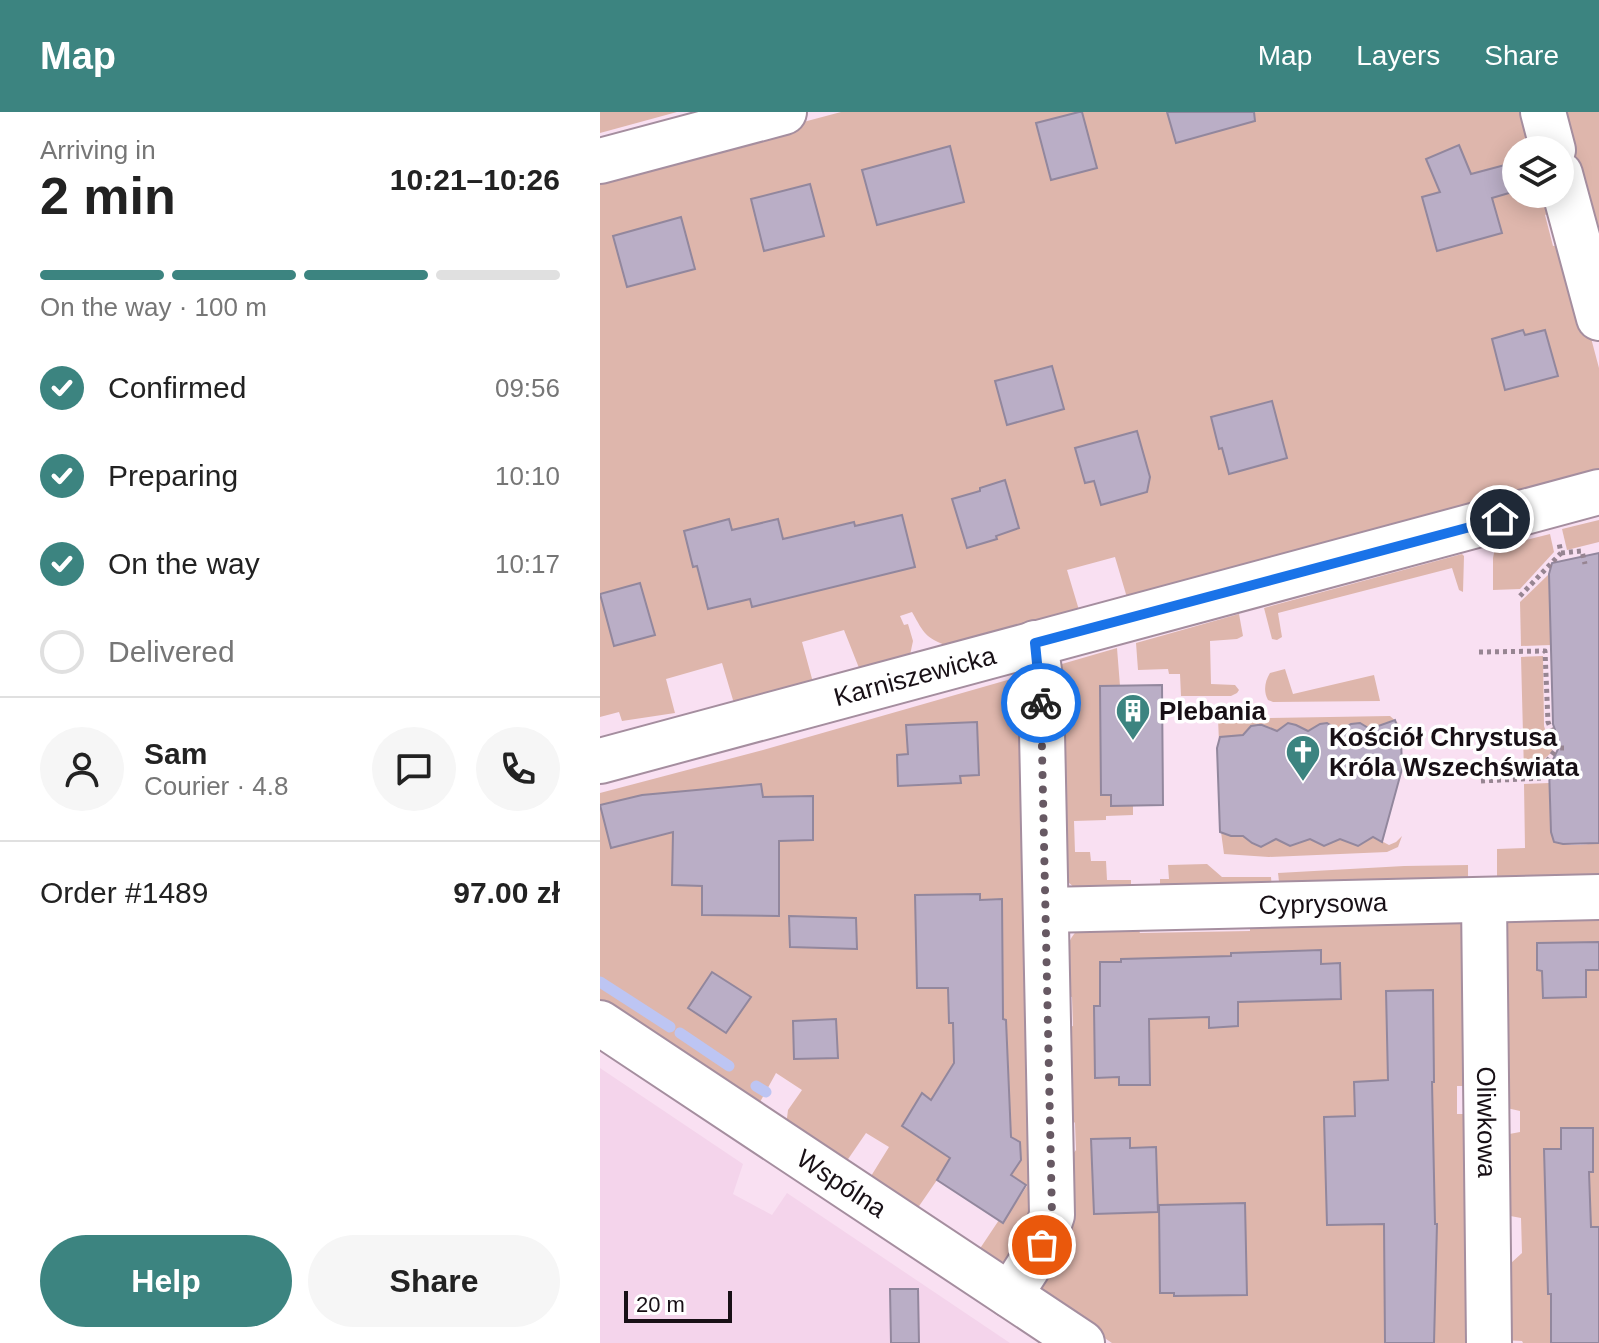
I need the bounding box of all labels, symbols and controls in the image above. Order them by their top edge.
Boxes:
text: Map [40,35,116,77]
text: Map [1258,40,1312,71]
text: Layers [1356,40,1440,71]
text: Share [1484,40,1559,71]
text: Arriving in [40,135,156,165]
map controls [1502,136,1574,208]
button: layers [1502,136,1574,208]
text: 10:21–10:26 [390,163,560,196]
text: 2 min [40,167,176,225]
text: On the way · 100 m [40,292,267,322]
icon: check [40,366,84,410]
text: Confirmed [108,371,246,404]
text: 09:56 [495,373,560,403]
icon: check [40,454,84,498]
text: Preparing [108,459,238,492]
text: 10:10 [495,461,560,491]
pin [1466,485,1534,553]
icon: home [1478,497,1522,541]
icon: check [40,542,84,586]
text: On the way [108,547,260,580]
text: 10:17 [495,549,560,579]
text: Delivered [108,635,235,668]
street label: Karniszewicka [831,640,999,712]
courier [1001,663,1081,743]
icon: bike [1019,681,1063,725]
building icon: Plebania [1114,692,1152,742]
place label: Plebania [1159,696,1266,726]
place label: Kościół Chrystusa Króla Wszechświata [1329,722,1580,782]
button: person [40,727,124,811]
button: chat [372,727,456,811]
button: phone [476,727,560,811]
church icon: Kościół Chrystusa Króla Wszechświata [1284,733,1322,783]
text: Sam [144,737,207,770]
text: Courier · 4.8 [144,771,289,801]
text: Order #1489 [40,876,208,909]
text: 97.00 zł [453,876,560,909]
street label: Cyprysowa [1258,887,1388,920]
street label: Oliwkowa [1471,1066,1502,1178]
street label: Wspólna [791,1143,892,1224]
pin [1008,1211,1076,1279]
icon: bag [1020,1223,1064,1267]
button: Help [40,1235,292,1327]
button: Share [308,1235,560,1327]
scale bar [624,1287,732,1323]
text: 20 m [636,1292,685,1317]

